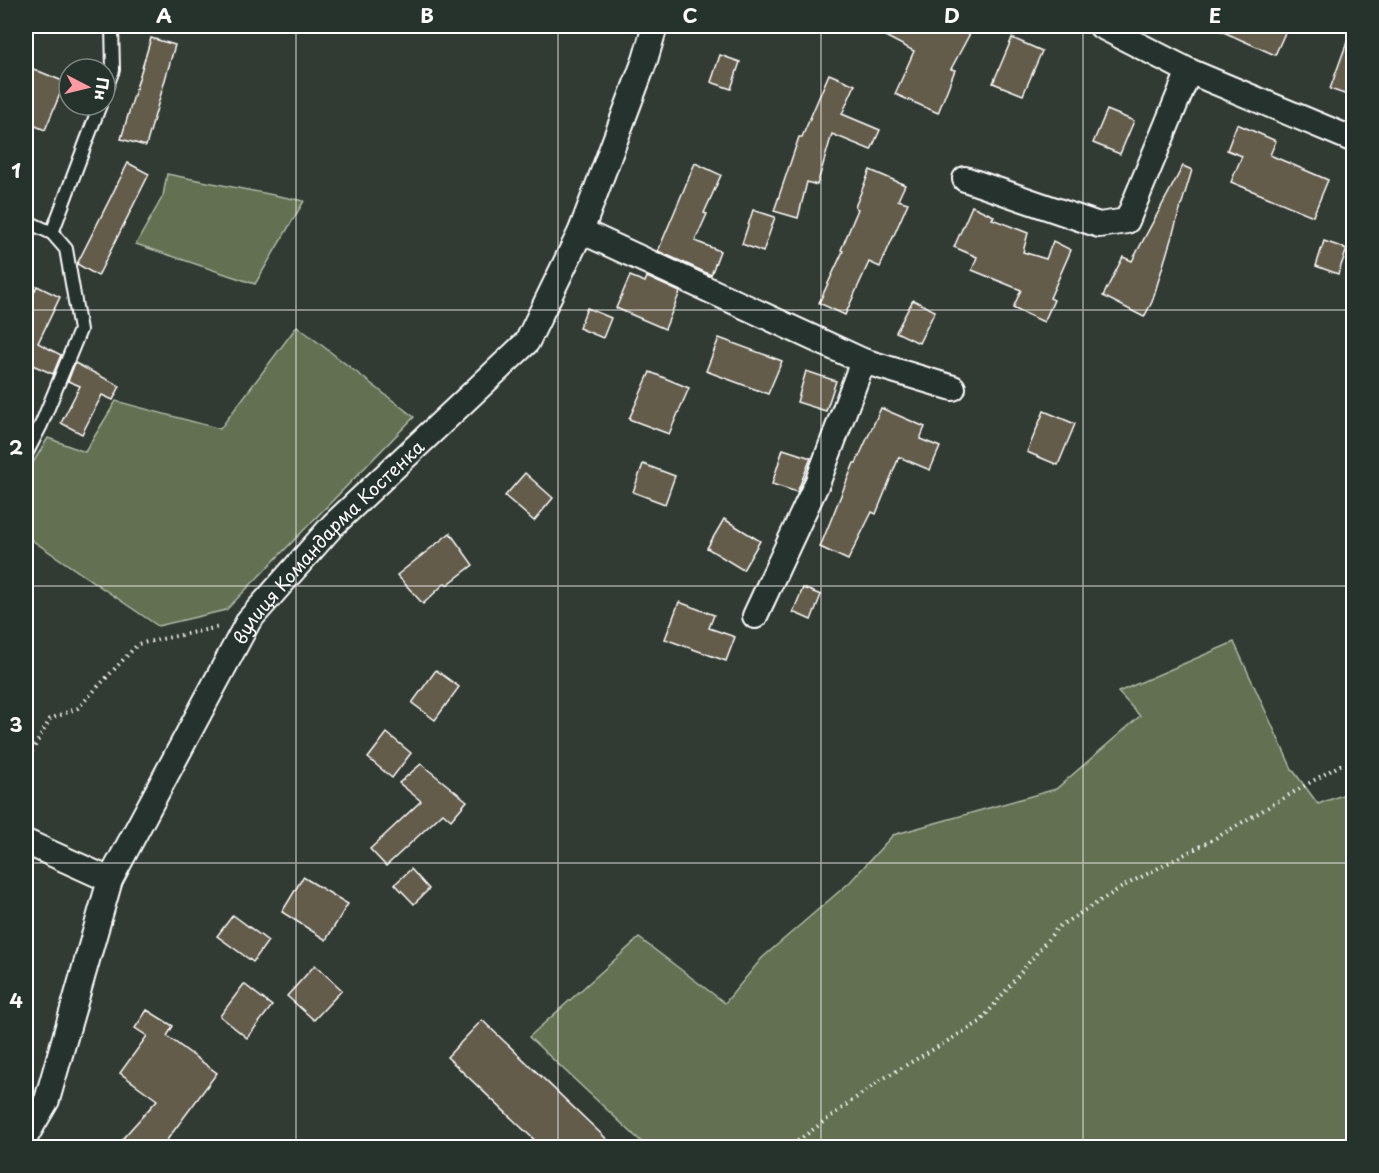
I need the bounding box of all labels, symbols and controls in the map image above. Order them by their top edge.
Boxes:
text: A [156,0,172,30]
text: B [420,0,434,30]
text: C [682,0,698,30]
text: D [944,0,960,30]
text: E [1209,0,1221,30]
north arrow [57,57,117,117]
text: Пн [90,76,116,102]
text: 1 [11,155,21,185]
text: 2 [9,432,23,462]
street label: вулиця Командарма Костенка [225,432,430,649]
text: 3 [9,709,23,739]
text: 4 [9,985,23,1015]

